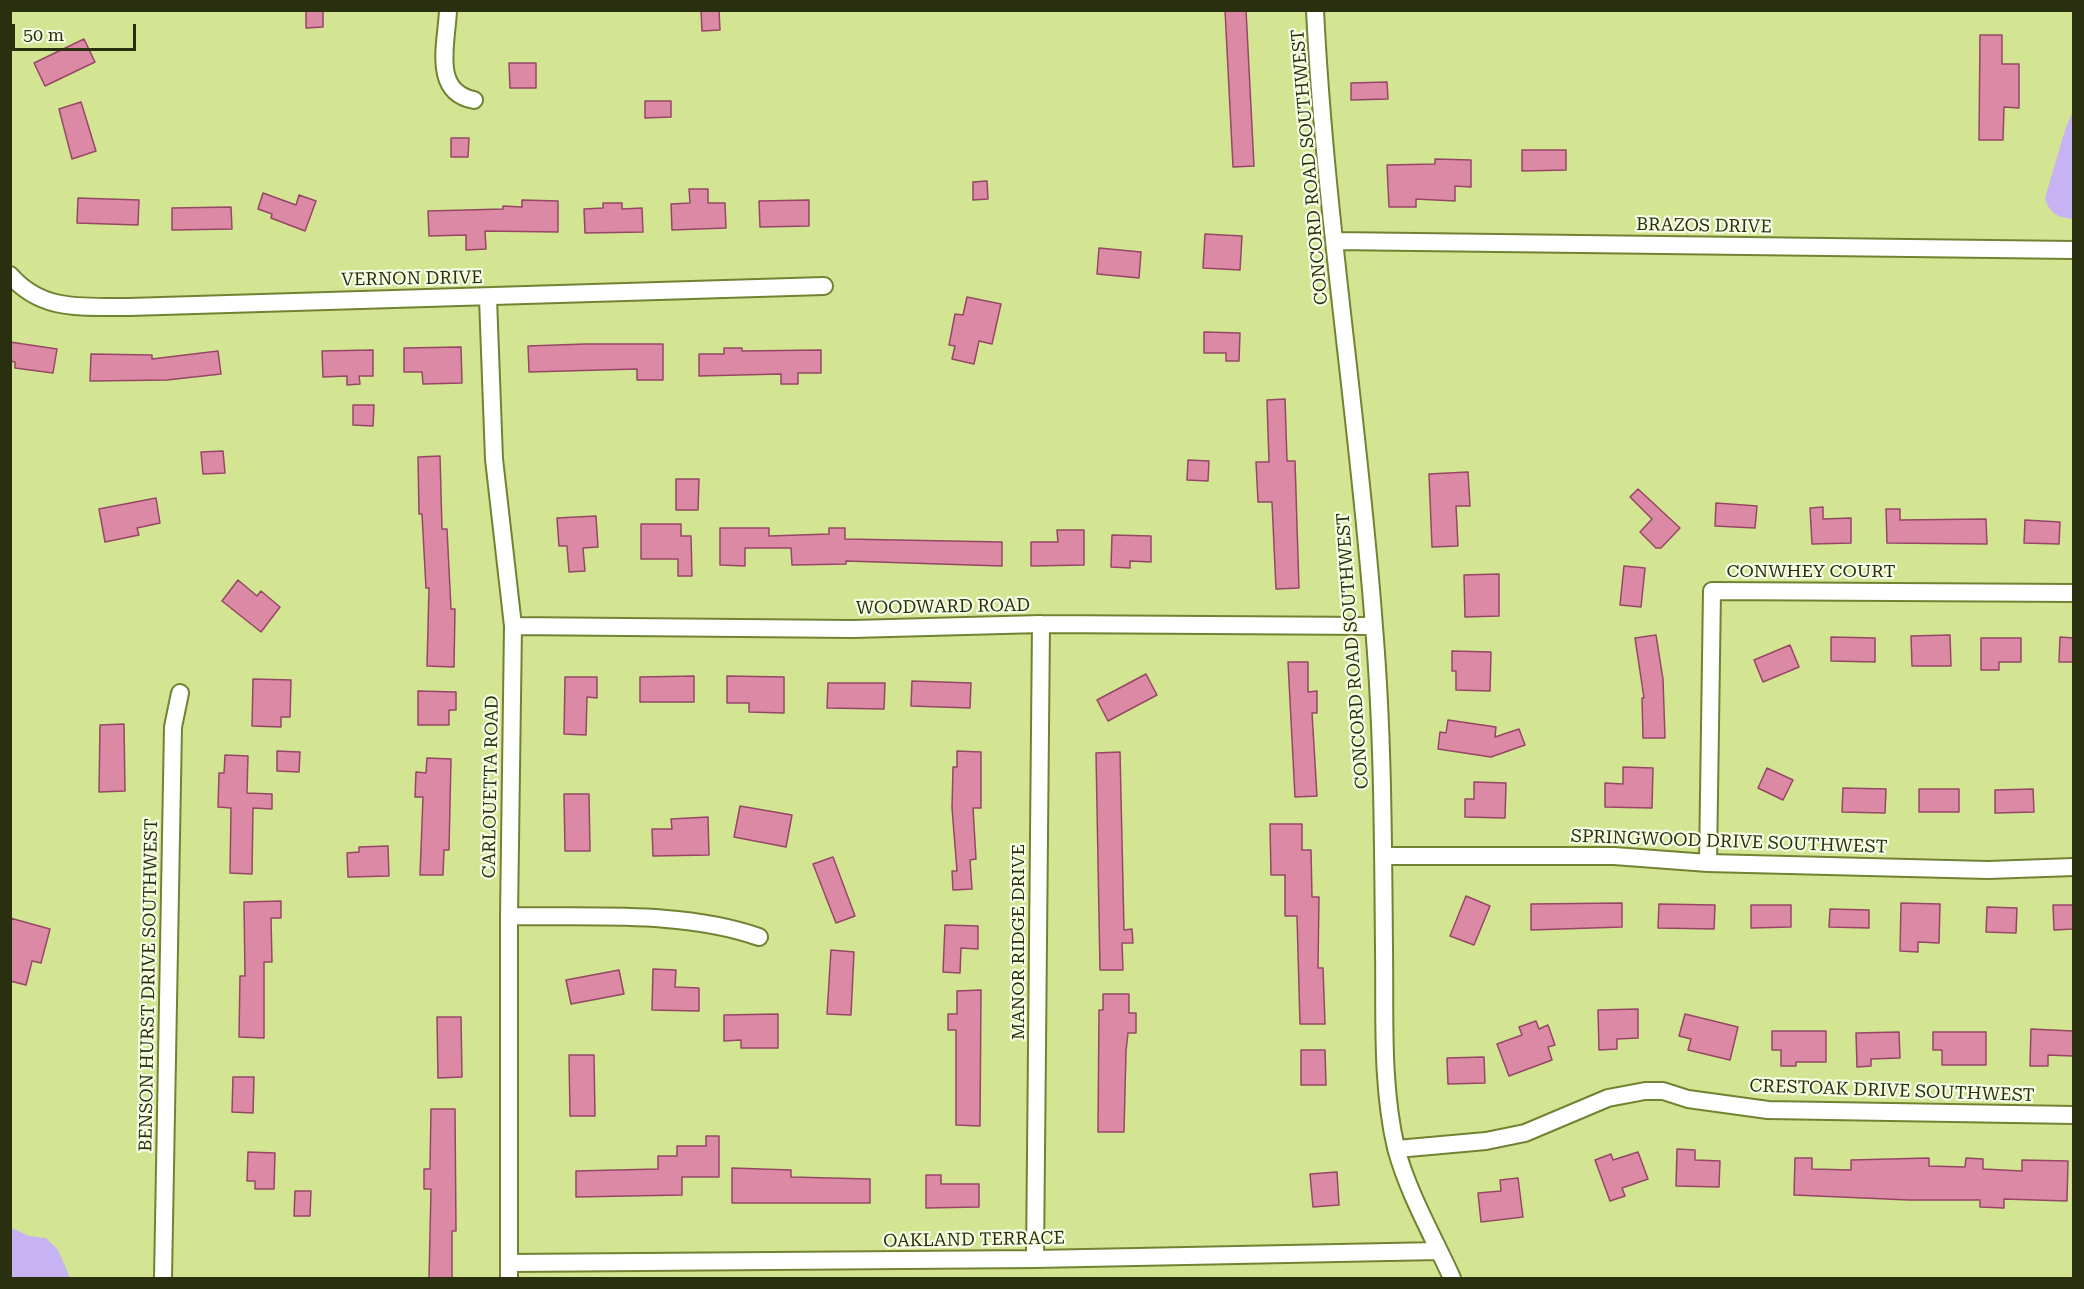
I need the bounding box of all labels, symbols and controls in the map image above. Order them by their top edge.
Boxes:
scale bar [15,12,140,50]
text: 50 m [23,24,64,45]
street label: CONCORD ROAD SOUTHWEST [1287,28,1333,306]
street label: BRAZOS DRIVE [1636,214,1772,238]
street label: VERNON DRIVE [341,267,483,291]
street label: CONCORD ROAD SOUTHWEST [1333,512,1373,790]
street label: CONWHEY COURT [1727,561,1895,583]
street label: WOODWARD ROAD [856,595,1030,619]
street label: CARLOUETTA ROAD [479,695,503,879]
street label: BENSON HURST DRIVE SOUTHWEST [135,818,163,1152]
street label: SPRINGWOOD DRIVE SOUTHWEST [1570,826,1888,858]
street label: MANOR RIDGE DRIVE [1008,844,1030,1040]
street label: CRESTOAK DRIVE SOUTHWEST [1749,1075,2035,1107]
street label: OAKLAND TERRACE [883,1228,1065,1252]

